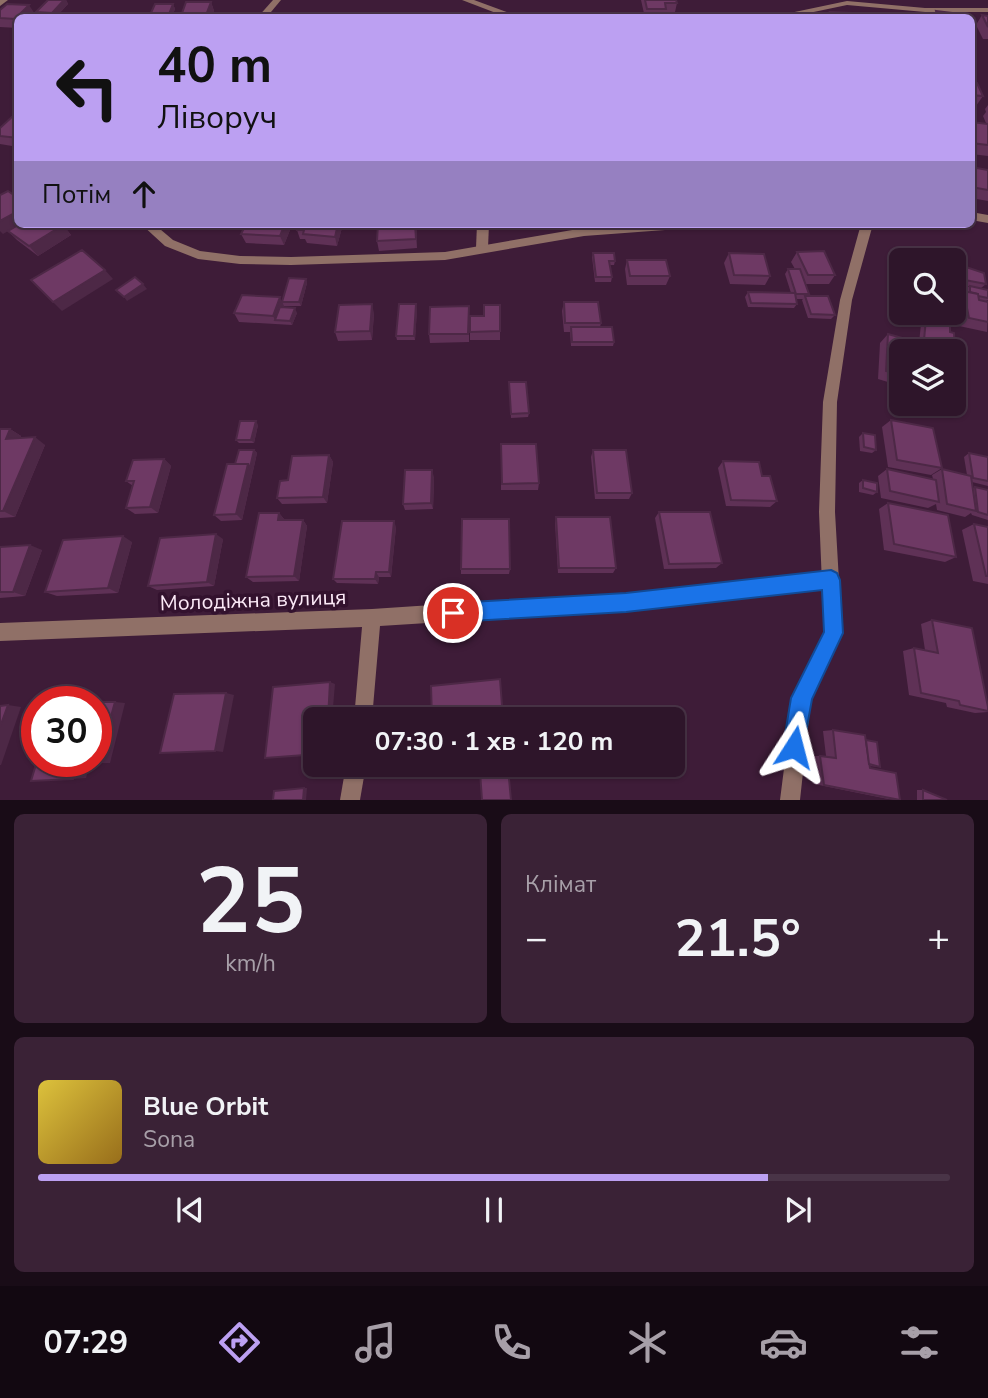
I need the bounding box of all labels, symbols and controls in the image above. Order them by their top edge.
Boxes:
text: 40 m [157,32,272,99]
icon: left [42,42,133,133]
text: Ліворуч [157,96,277,139]
icon: ahead [125,175,163,213]
text: Потім [42,177,111,212]
map controls [889,248,966,416]
button: search [889,248,966,325]
button: layers [889,339,966,416]
street label: Молодіжна вулиця [159,583,347,617]
pin [423,583,483,643]
icon: arrive [434,594,472,632]
speed limit sign: 30 [21,686,112,777]
position arrow [757,710,831,784]
text: 07:30 · 1 хв · 120 m [375,724,613,759]
text: 25 [196,840,305,964]
text: Клімат [525,869,596,900]
text: 21.5° [674,903,801,974]
text: − [525,913,548,964]
text: + [927,913,950,964]
text: km/h [225,948,276,979]
text: Blue Orbit [143,1089,268,1124]
text: Sona [143,1124,195,1155]
icon: previous [171,1191,209,1229]
icon: pause [475,1191,513,1229]
icon: next [779,1191,817,1229]
icon: directions [215,1318,264,1367]
icon: music [351,1318,400,1367]
icon: phone [487,1318,536,1367]
icon: climate [623,1318,672,1367]
icon: car [759,1318,808,1367]
icon: filters [895,1318,944,1367]
text: 07:29 [44,1321,128,1364]

